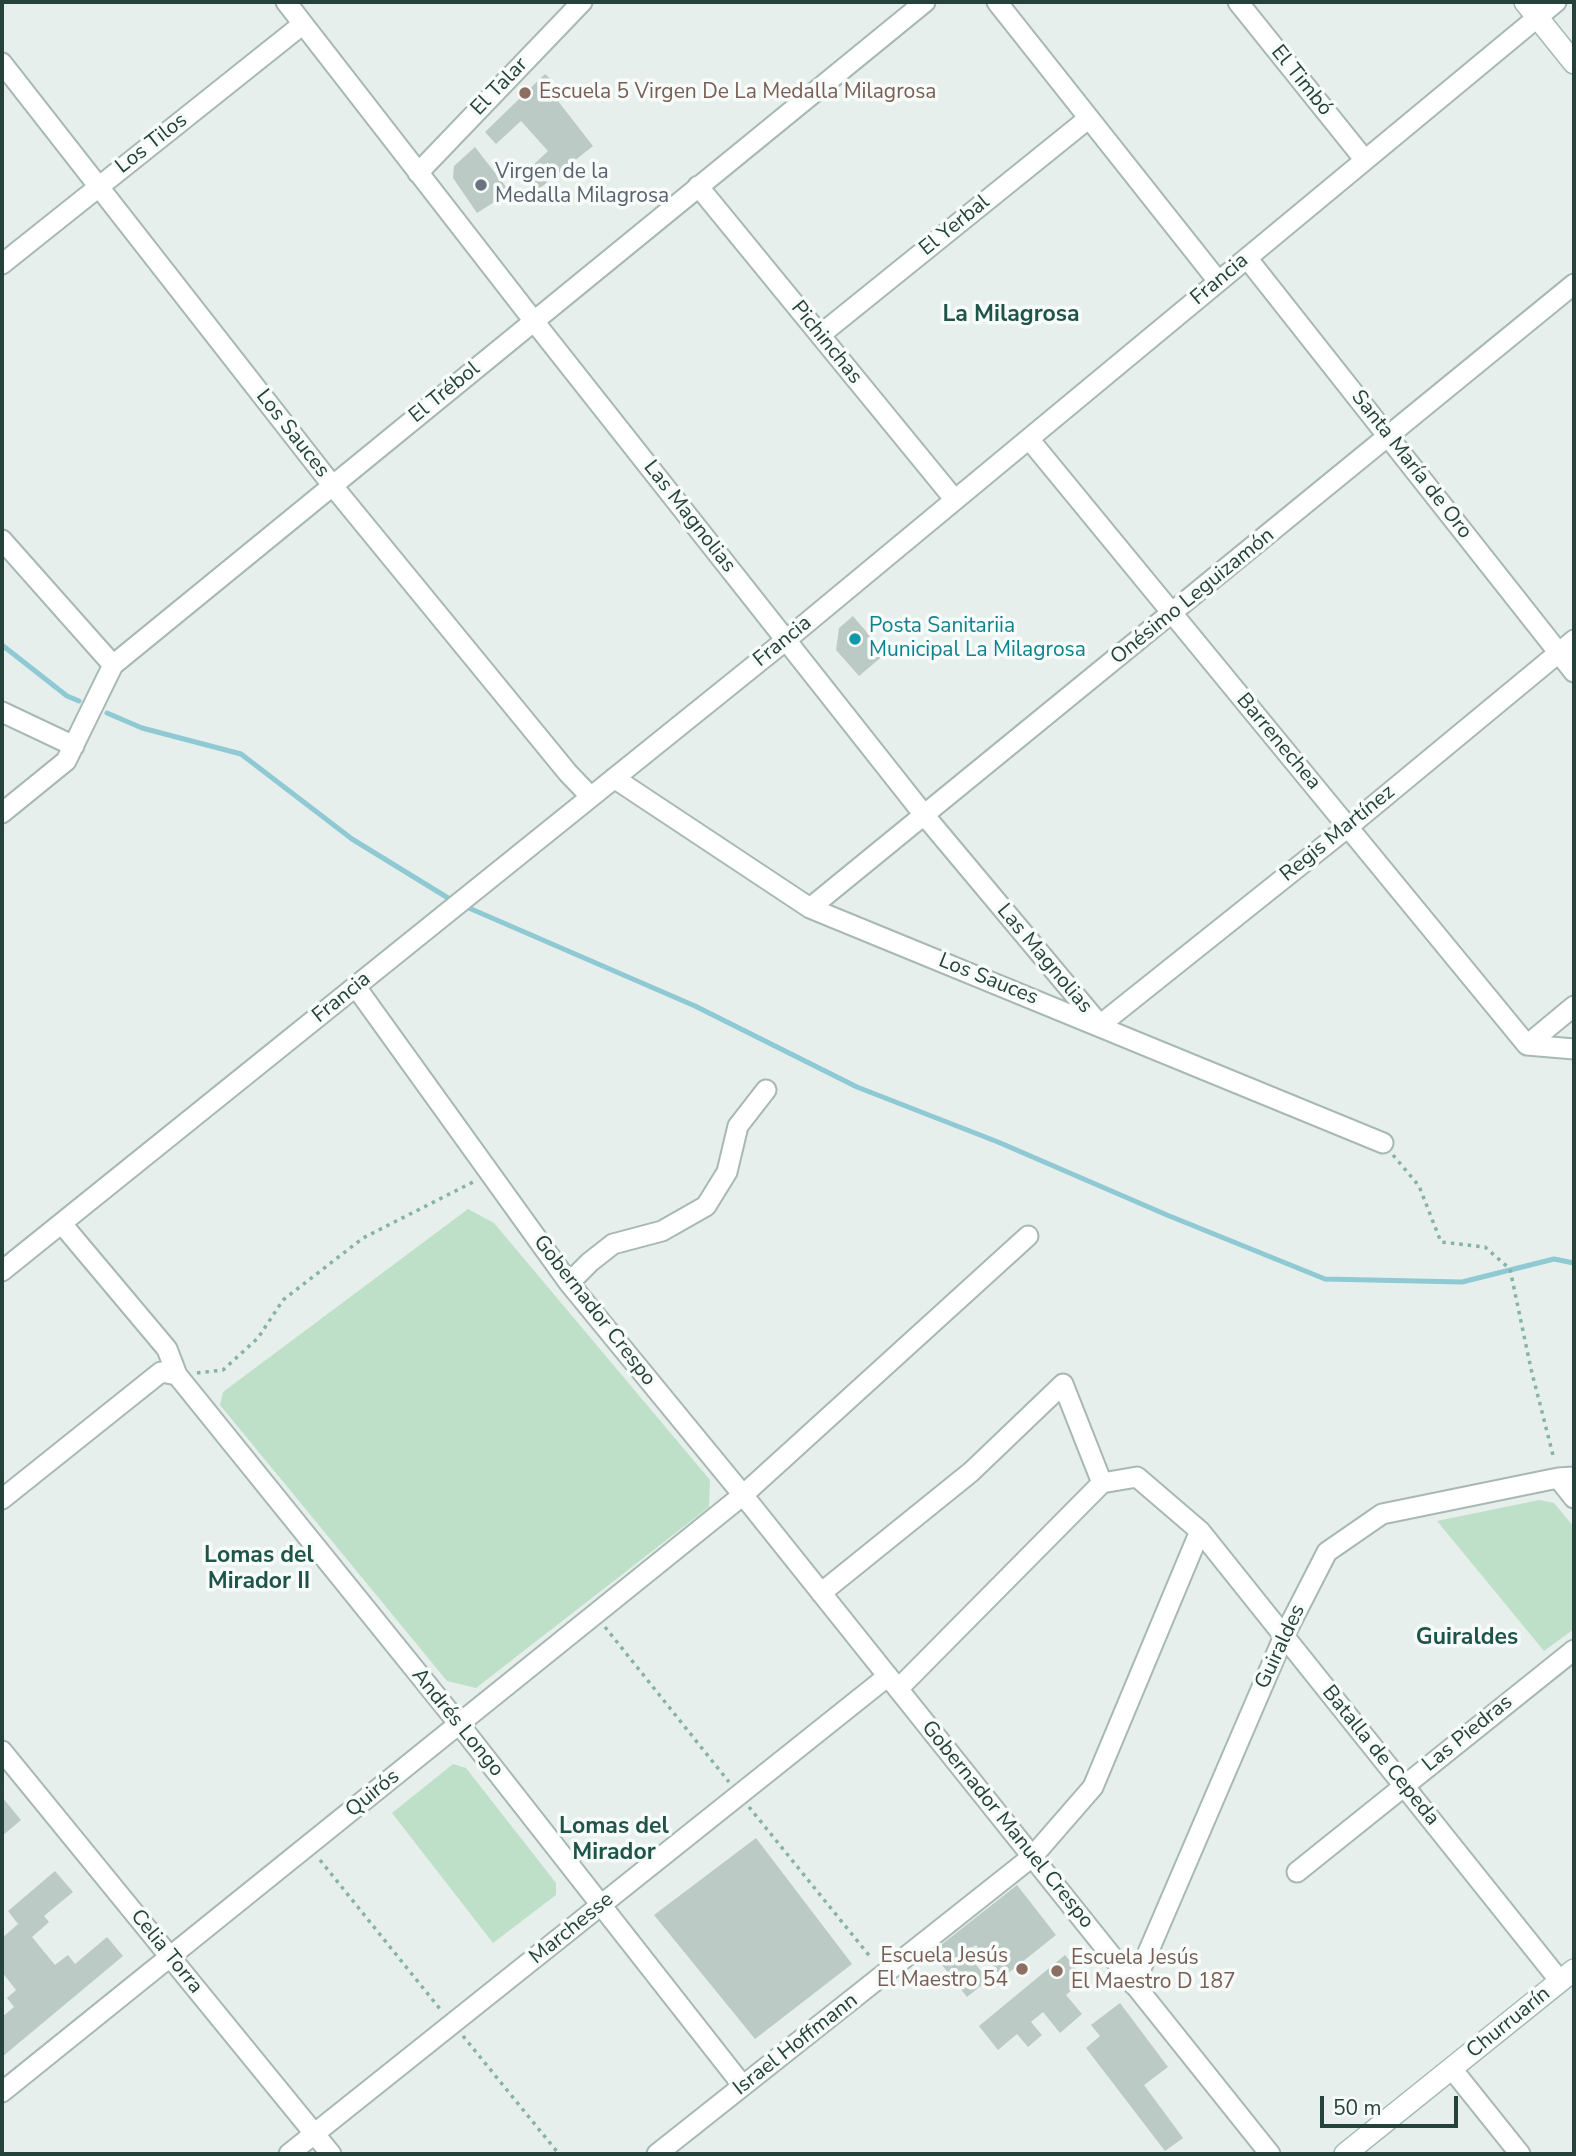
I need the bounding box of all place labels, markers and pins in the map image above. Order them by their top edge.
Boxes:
place label: Escuela 5 Virgen De La Medalla Milagrosa [539,80,936,106]
marker: Escuela 5 Virgen De La Medalla Milagrosa [517,85,533,101]
place label: Virgen de la Medalla Milagrosa [495,160,669,210]
marker: Virgen de la Medalla Milagrosa [473,177,489,193]
place label: Posta Sanitariia Municipal La Milagrosa [869,614,1086,664]
marker: Posta Sanitariia Municipal La Milagrosa [847,631,863,647]
place label: Escuela Jesús El Maestro 54 [877,1944,1008,1994]
place label: Escuela Jesús El Maestro D 187 [1071,1946,1236,1996]
marker: Escuela Jesús El Maestro 54 [1014,1961,1030,1977]
marker: Escuela Jesús El Maestro D 187 [1049,1963,1065,1979]

